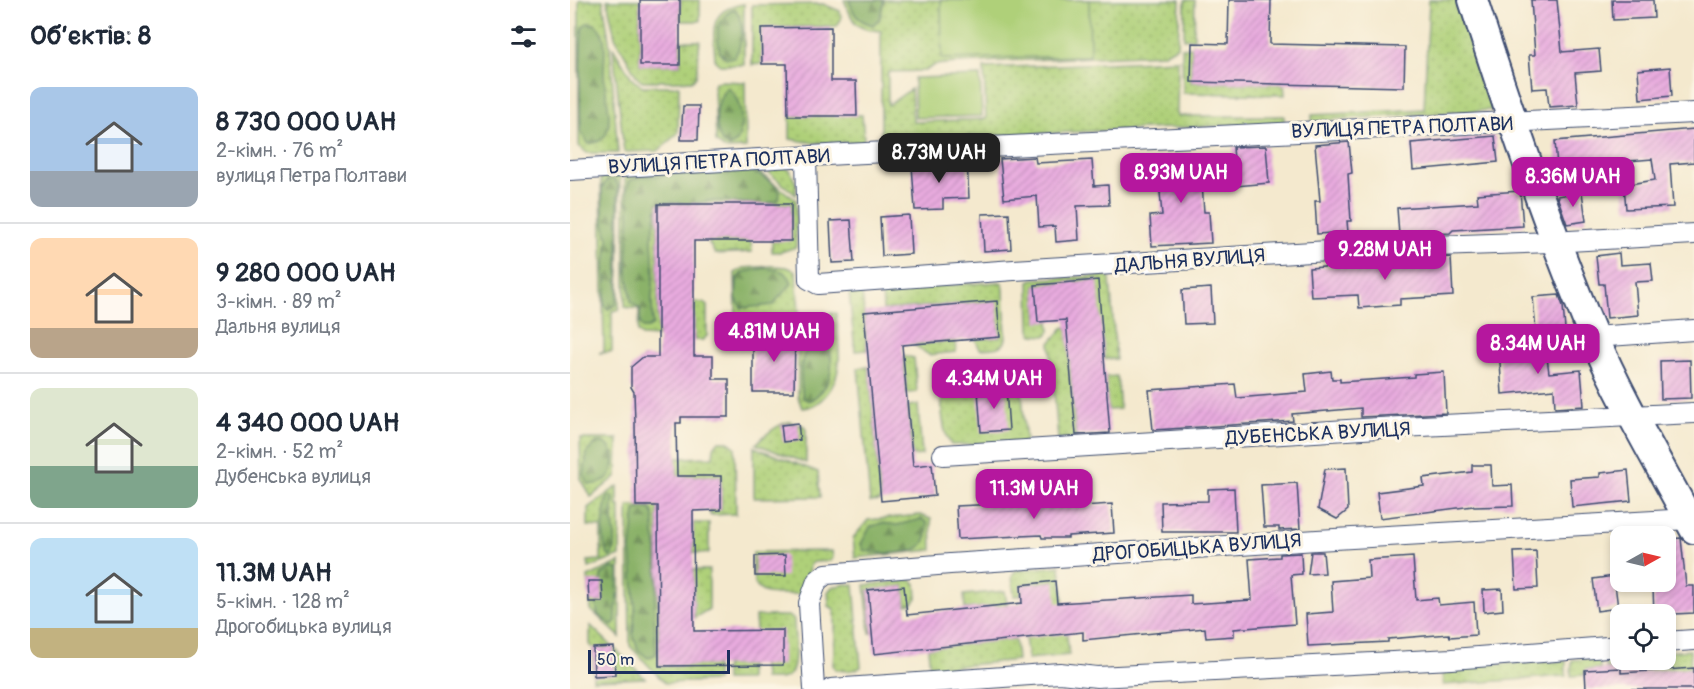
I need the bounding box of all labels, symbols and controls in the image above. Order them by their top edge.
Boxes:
text: Об’єктів: 8 [30,20,151,52]
icon: filters [507,20,540,53]
text: 8 730 000 UAH [216,106,396,138]
icon: home [78,111,150,183]
street label: ВУЛИЦЯ ПЕТРА ПОЛТАВИ [1290,111,1514,144]
pin: 8.73M UAH [870,133,1008,184]
text: 2-кімн. · 76 m² [216,138,343,163]
text: 8.73M UAH [892,140,986,165]
street label: ВУЛИЦЯ ПЕТРА ПОЛТАВИ [607,143,831,180]
pin: 8.93M UAH [1112,153,1250,204]
pin: 8.36M UAH [1504,157,1642,208]
text: 8.93M UAH [1134,160,1228,185]
text: вулиця Петра Полтави [216,163,406,188]
text: 8.36M UAH [1526,164,1620,189]
pin: 9.28M UAH [1316,230,1454,281]
text: 9.28M UAH [1338,237,1432,262]
street label: ДАЛЬНЯ ВУЛИЦЯ [1113,243,1266,278]
text: 9 280 000 UAH [216,257,396,289]
icon: home [78,262,150,334]
text: 3-кімн. · 89 m² [216,289,342,314]
pin: 4.81M UAH [705,312,843,363]
text: Дальня вулиця [216,314,340,339]
text: 4.81M UAH [728,319,820,344]
pin: 8.34M UAH [1469,324,1607,375]
text: 8.34M UAH [1491,331,1585,356]
pin: 4.34M UAH [925,359,1063,410]
text: 4.34M UAH [946,366,1042,391]
text: 4 340 000 UAH [216,407,399,439]
icon: home [78,412,150,484]
street label: ДУБЕНСЬКА ВУЛИЦЯ [1224,416,1411,451]
text: 2-кімн. · 52 m² [216,439,343,464]
text: Дубенська вулиця [216,464,371,489]
pin: 11.3M UAH [965,469,1103,520]
text: 11.3M UAH [990,476,1078,501]
north arrow [1610,526,1676,592]
map controls [1610,526,1676,670]
street label: ДРОГОБИЦЬКА ВУЛИЦЯ [1091,528,1302,567]
text: 11.3M UAH [216,557,331,589]
icon: home [78,562,150,634]
text: 5-кімн. · 128 m² [216,589,350,614]
button: locate [1610,604,1676,670]
text: Дрогобицька вулиця [216,614,392,639]
scale bar [588,647,730,674]
text: 50 m [597,650,634,670]

